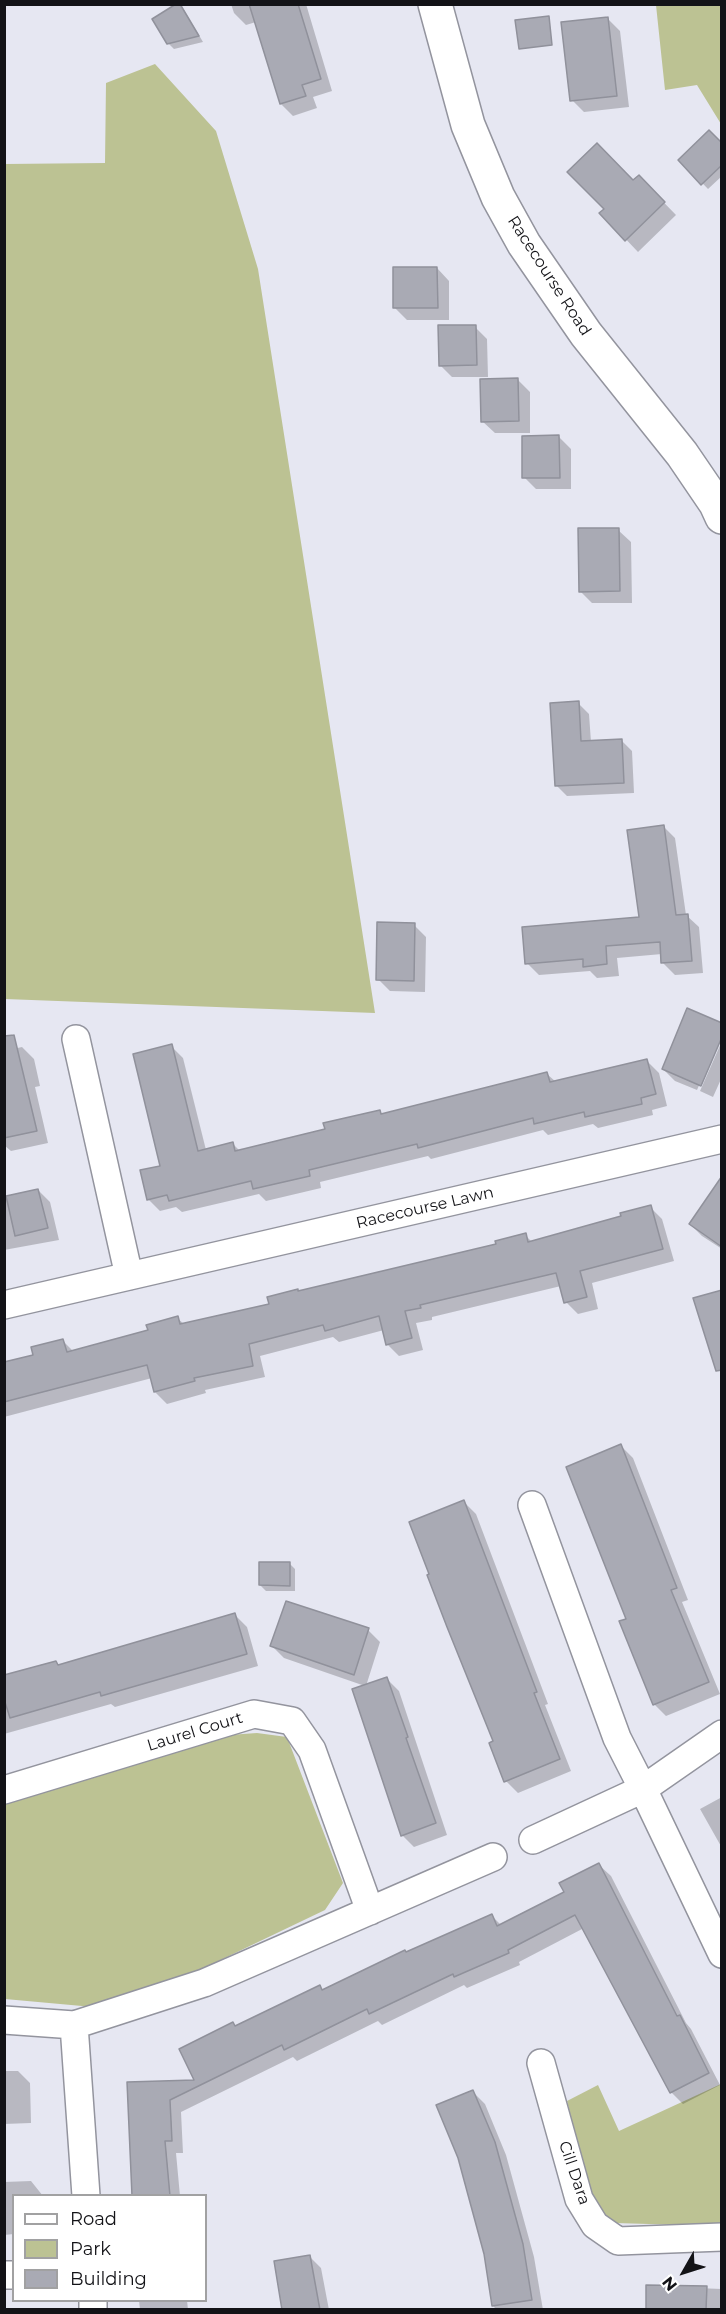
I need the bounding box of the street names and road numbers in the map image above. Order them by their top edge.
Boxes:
street label: Racecourse Road [503,212,595,340]
street label: Racecourse Lawn [354,1183,496,1233]
street label: Laurel Court [145,1708,245,1756]
street label: Cill Dara [554,2139,594,2207]

